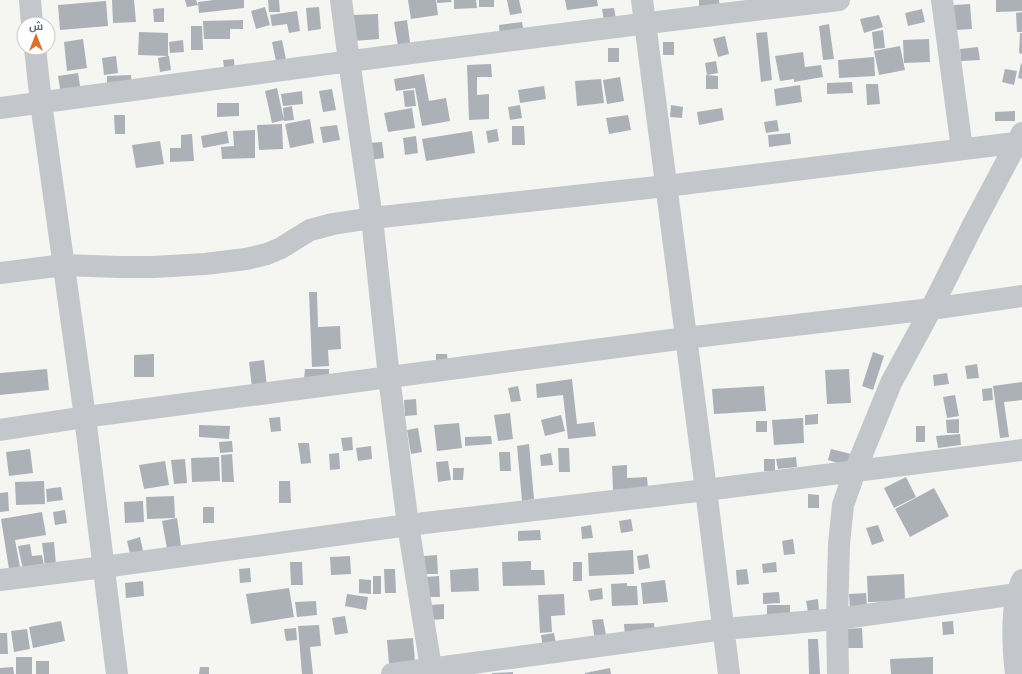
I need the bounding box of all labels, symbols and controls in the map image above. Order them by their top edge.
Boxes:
north arrow [16,16,56,56]
text: ش [29,18,43,33]

